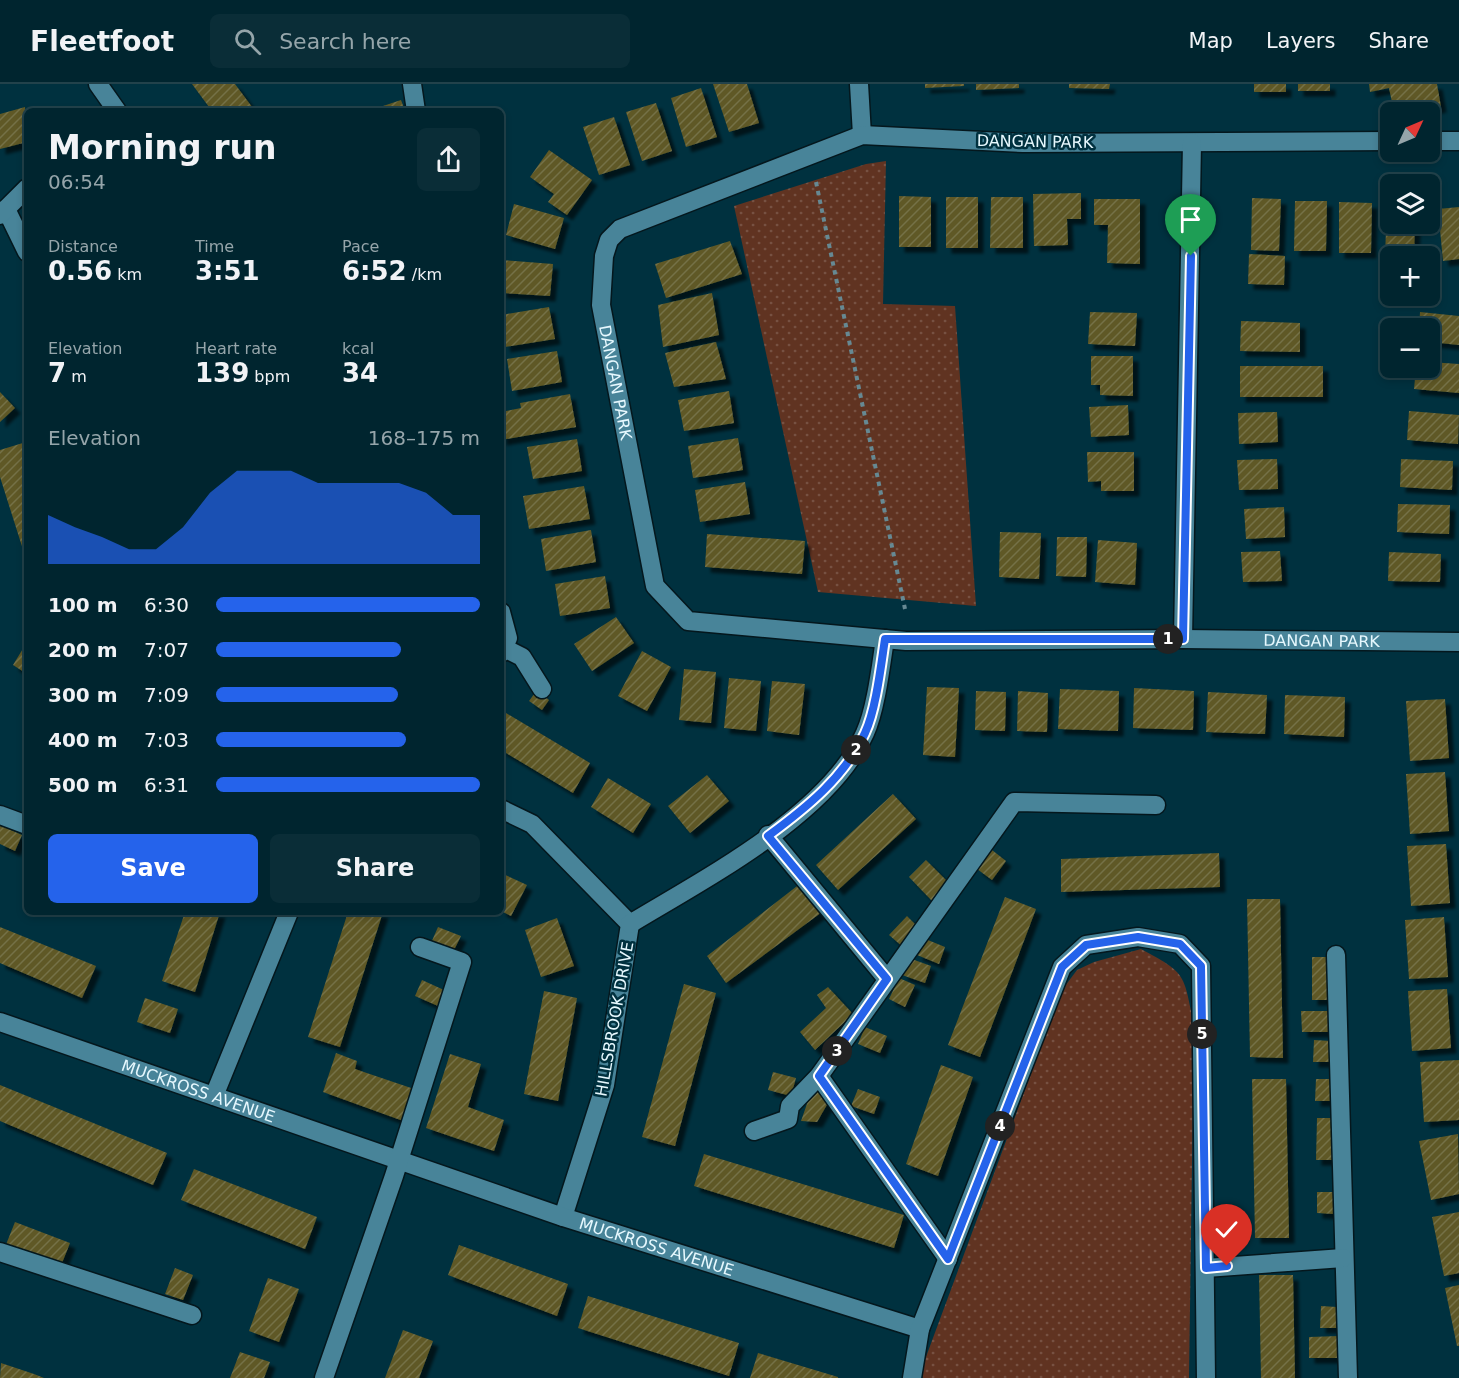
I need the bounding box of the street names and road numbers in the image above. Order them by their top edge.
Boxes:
street label: DANGAN PARK [977,131,1094,152]
street label: DANGAN PARK [595,323,636,442]
street label: DANGAN PARK [1263,631,1380,651]
street label: HILLSBROOK DRIVE [592,940,637,1098]
street label: MUCKROSS AVENUE [119,1056,277,1127]
street label: MUCKROSS AVENUE [577,1214,736,1280]

